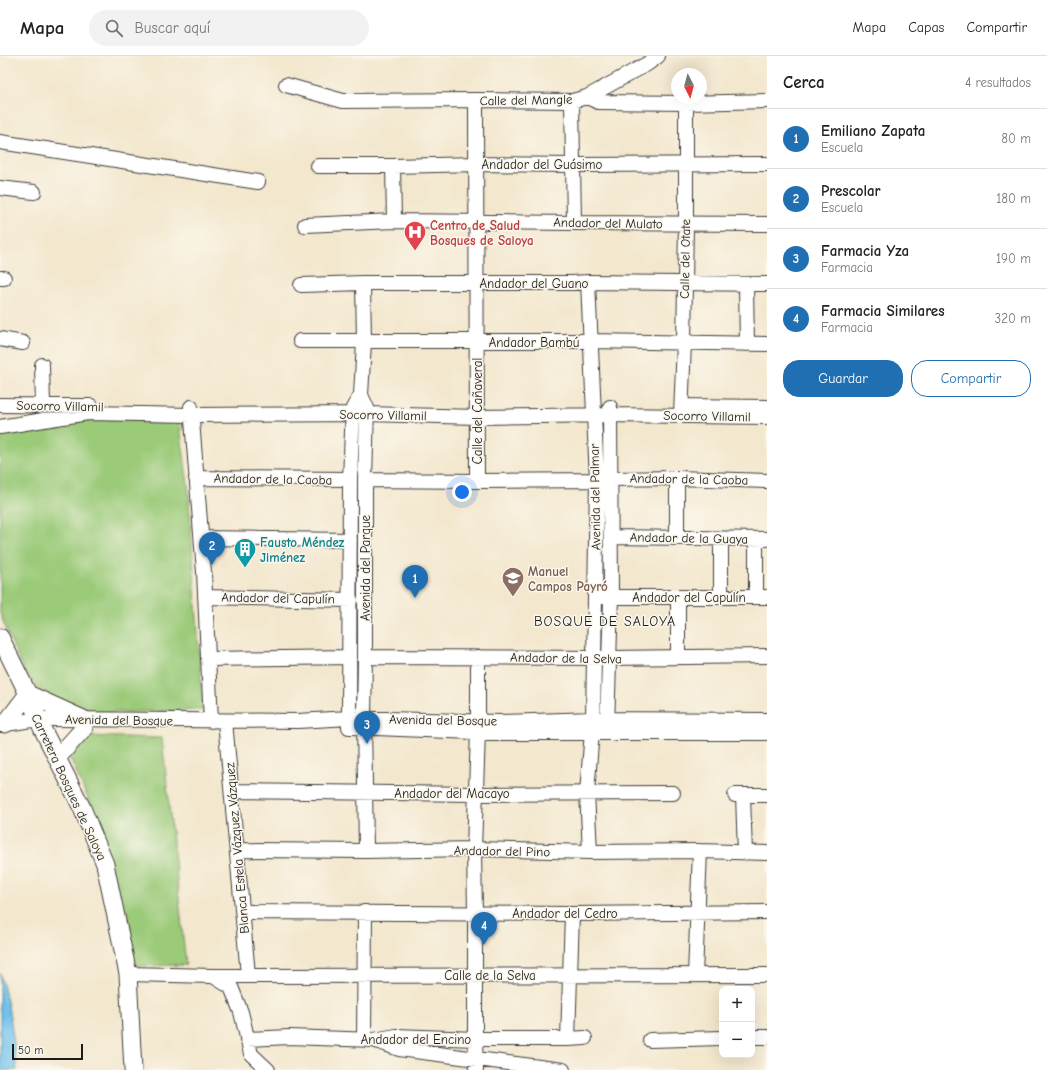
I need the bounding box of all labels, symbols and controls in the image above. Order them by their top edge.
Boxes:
search box [89,10,369,46]
text: Mapa [20,17,65,39]
icon: search [103,17,125,39]
text: Buscar aquí [135,19,210,37]
text: Mapa [853,19,886,36]
text: Capas [908,19,944,36]
text: Compartir [966,19,1027,36]
north arrow [671,68,707,104]
text: Cerca [783,73,825,92]
text: 4 resultados [965,75,1031,90]
street label: Calle del Mangle [479,92,573,108]
text: Emiliano Zapata [821,122,925,140]
text: 1 [793,131,799,146]
text: 80 m [1001,131,1031,146]
text: Escuela [821,140,863,155]
street label: Andador del Guásimo [482,157,603,172]
text: Prescolar [821,182,881,200]
text: 2 [793,191,799,206]
text: 180 m [996,191,1031,206]
text: Escuela [821,200,863,215]
street label: Andador del Mulato [553,215,663,231]
place label: Centro de Salud Bosques de Saloya [430,218,534,248]
street label: Calle del Otate [677,218,693,299]
hospital icon: Centro de Salud Bosques de Saloya [402,219,428,252]
text: Farmacia Yza [821,242,909,260]
text: 3 [793,251,799,266]
text: 190 m [996,251,1031,266]
text: Farmacia [821,260,873,275]
street label: Andador del Guano [480,276,589,291]
text: Farmacia Similares [821,302,945,320]
text: 4 [793,311,799,326]
text: 320 m [995,311,1031,326]
text: Farmacia [821,320,873,335]
street label: Andador Bambú [489,335,579,350]
street label: Calle del Cañaveral [470,358,485,464]
button: Guardar [783,360,903,397]
button: Compartir [911,360,1031,397]
street label: Socorro Villamil [16,398,104,414]
street label: Socorro Villamil [339,407,427,423]
street label: Socorro Villamil [663,408,751,424]
street label: Avenida del Palmar [587,443,603,551]
street label: Andador de la Caoba [214,470,332,488]
street label: Andador de la Caoba [630,470,748,488]
your location [452,482,472,502]
street label: Avenida del Parque [358,514,373,621]
street label: Andador de la Guaya [630,529,748,547]
pin: 2 [199,532,225,565]
place label: Fausto Méndez Jiménez [260,535,345,565]
building icon: Fausto Méndez Jiménez [232,536,258,569]
place label: Manuel Campos Payró [528,564,608,594]
pin: 1 [402,565,428,598]
school or university icon: Manuel Campos Payró [500,565,526,598]
street label: Andador del Capulín [221,590,335,606]
street label: Andador del Capulín [632,590,746,605]
district label: BOSQUE DE SALOYA [534,613,676,630]
street label: Andador de la Selva [510,650,622,666]
street label: Carretera Bosques de Saloya [28,711,110,863]
pin: 3 [354,711,380,744]
street label: Avenida del Bosque [65,712,174,728]
street label: Avenida del Bosque [389,712,498,728]
street label: Blanca Estela Vázquez Vázquez [222,761,252,934]
street label: Andador del Macayo [394,786,510,801]
street label: Andador del Pino [454,843,550,859]
street label: Andador del Cedro [512,906,618,921]
pin: 4 [471,912,497,945]
street label: Calle de la Selva [444,968,536,983]
map controls [719,986,755,1058]
button: + [719,986,755,1022]
button: − [719,1022,755,1058]
street label: Andador del Encino [361,1032,471,1047]
scale bar [12,1042,83,1061]
text: 50 m [18,1044,43,1057]

